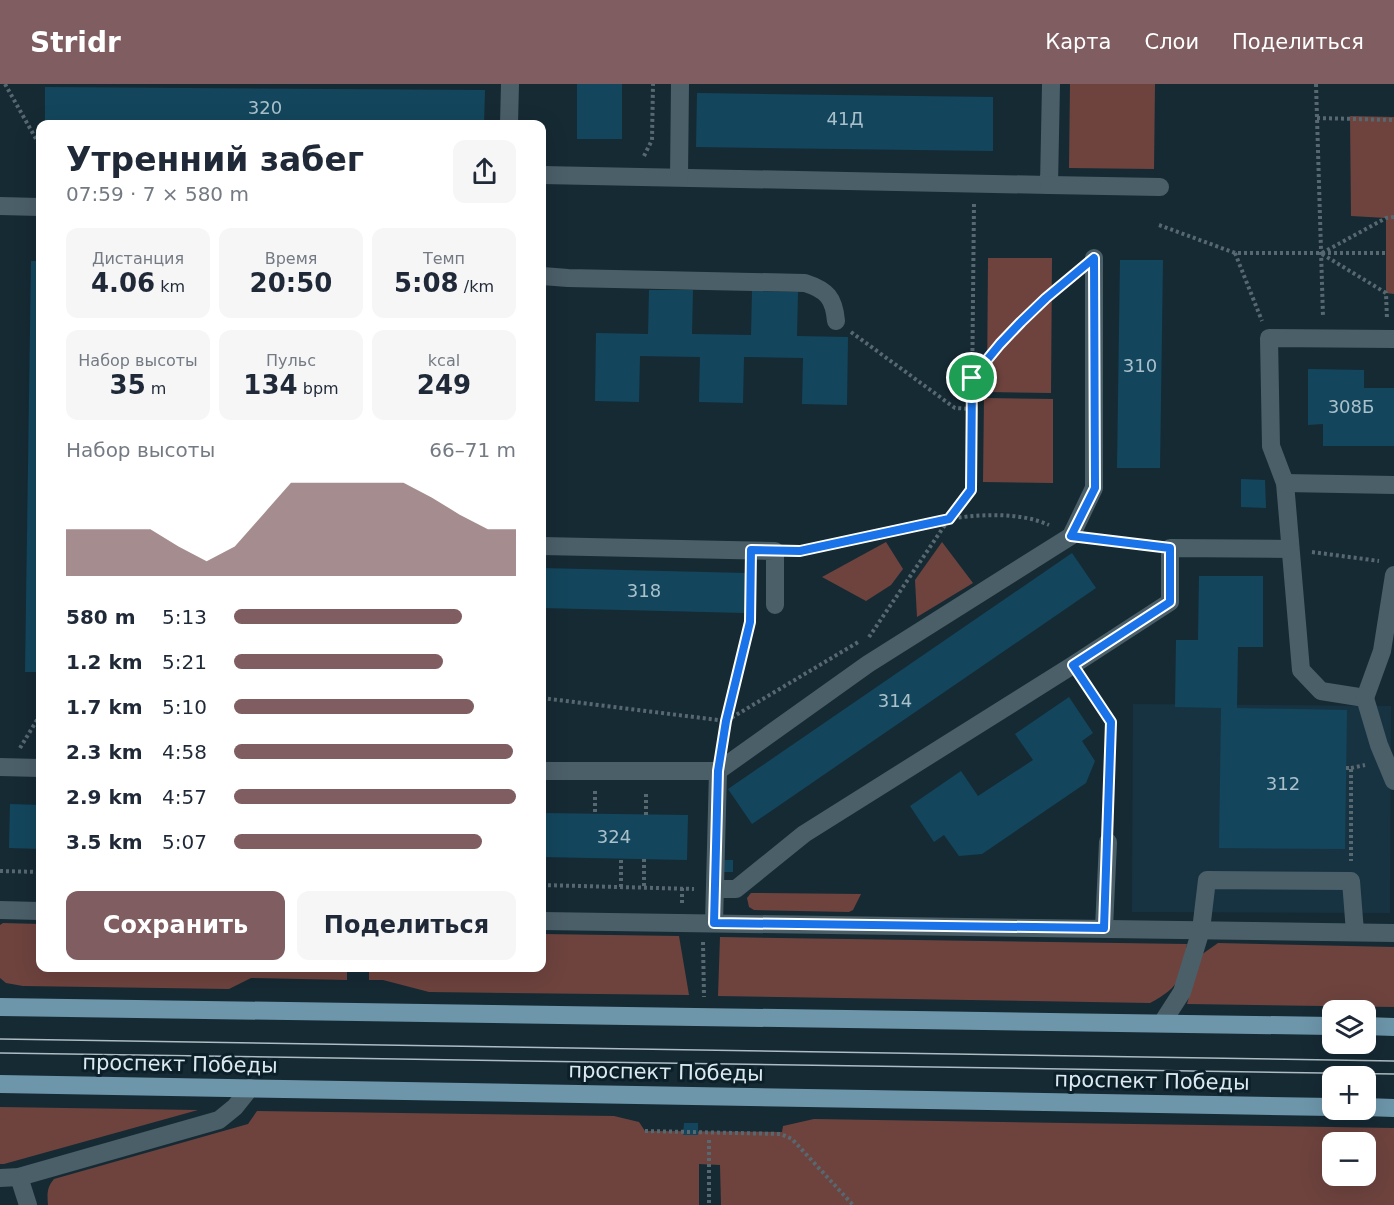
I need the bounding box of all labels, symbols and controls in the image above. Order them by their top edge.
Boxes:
text: Stridr [30,26,121,59]
text: Карта [1045,30,1111,54]
text: Слои [1144,30,1199,54]
text: Поделиться [1232,30,1364,54]
house number: 320 [248,97,282,118]
house number: 41Д [827,108,863,129]
text: Утренний забег [66,140,364,179]
button: share [453,140,516,203]
text: 07:59 · 7 × 580 m [66,182,249,206]
text: Дистанция [92,249,184,268]
text: Время [265,249,317,268]
text: Темп [423,249,465,268]
text: 4.06 [91,268,155,298]
text: 20:50 [250,268,332,298]
text: 5:08 [394,268,459,298]
text: km [155,277,185,296]
text: /km [459,277,494,296]
text: Набор высоты [78,351,198,370]
text: Пульс [266,351,316,370]
text: kcal [428,351,460,370]
pin [946,352,997,403]
house number: 310 [1123,355,1157,376]
icon: arrive [955,361,988,394]
text: 35 [110,370,146,400]
text: 134 [243,370,298,400]
text: 249 [417,370,471,400]
text: m [146,379,166,398]
text: bpm [298,379,339,398]
house number: 308Б [1328,396,1374,417]
text: Набор высоты [66,438,215,462]
text: 66–71 m [429,438,516,462]
house number: 318 [627,580,661,601]
text: 580 m [66,605,136,629]
text: 5:13 [162,605,207,629]
text: 1.2 km [66,650,143,674]
text: 5:21 [162,650,207,674]
house number: 314 [878,690,912,711]
text: 1.7 km [66,695,143,719]
text: 5:10 [162,695,207,719]
text: 2.3 km [66,740,143,764]
text: 4:58 [162,740,207,764]
house number: 312 [1266,773,1300,794]
text: 2.9 km [66,785,143,809]
text: 4:57 [162,785,207,809]
house number: 324 [597,826,631,847]
text: 3.5 km [66,830,143,854]
text: 5:07 [162,830,207,854]
button: Сохранить [66,891,285,960]
button: Поделиться [297,891,516,960]
map controls [1322,1000,1376,1186]
button: layers [1322,1000,1376,1054]
street label: проспект Победы [82,1050,278,1078]
street label: проспект Победы [568,1058,764,1086]
button: + [1322,1066,1376,1120]
street label: проспект Победы [1054,1067,1250,1095]
button: − [1322,1132,1376,1186]

